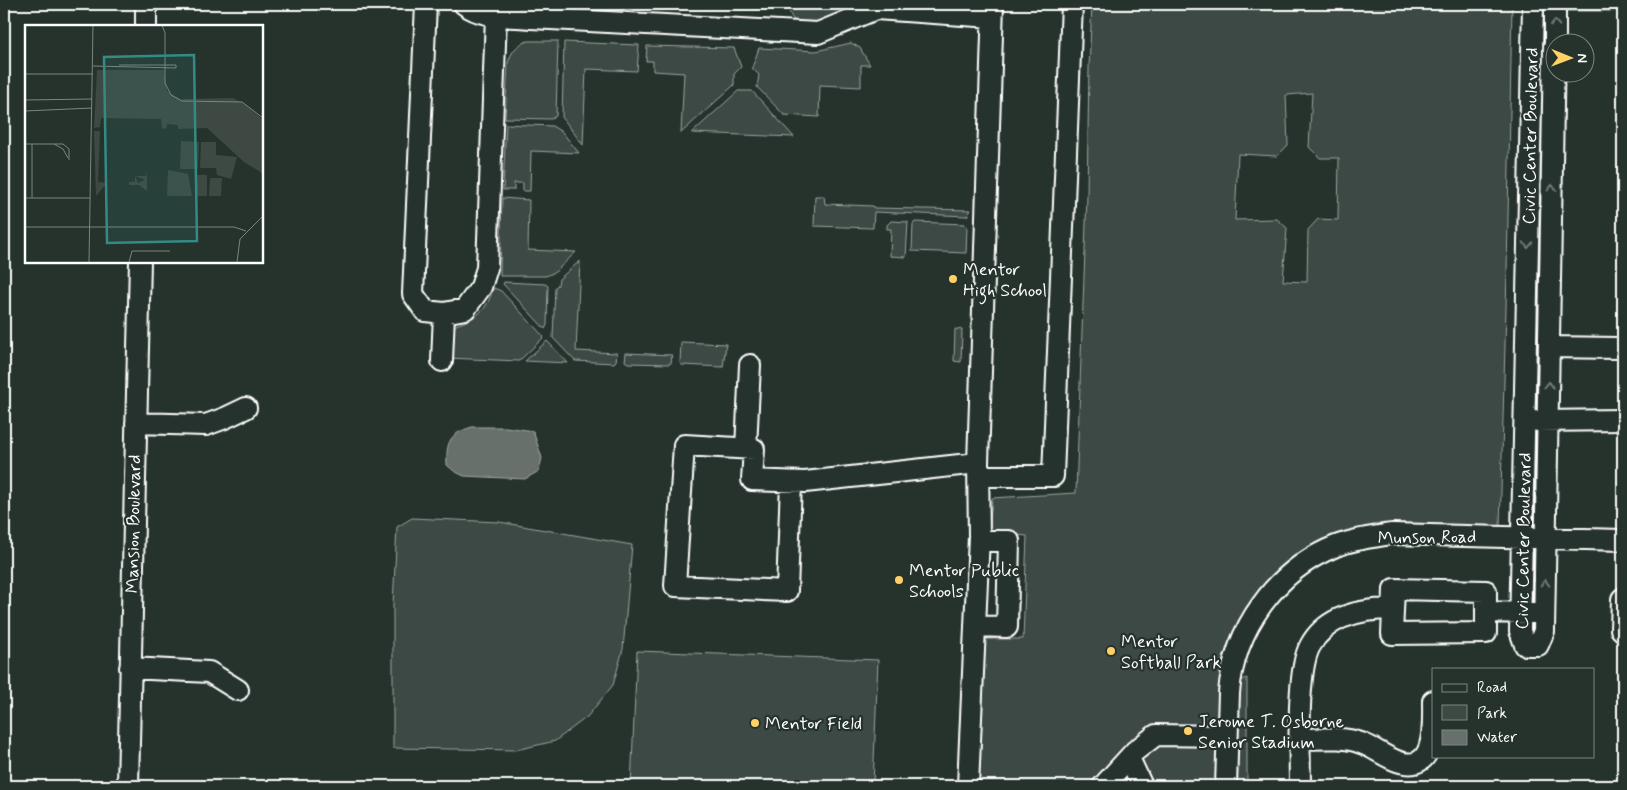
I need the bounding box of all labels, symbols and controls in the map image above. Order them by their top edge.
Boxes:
one-way arrow [1550,19,1560,26]
inset map [25,25,262,262]
north arrow [1544,32,1594,82]
street label: Civic Center Boulevard [1517,47,1545,225]
text: N [1573,53,1591,63]
one-way arrow [1547,183,1557,191]
one-way arrow [1523,242,1533,249]
place label: Mentor High School [963,258,1047,305]
marker: Mentor High School [947,273,959,285]
one-way arrow [1544,381,1554,388]
street label: Civic Center Boulevard [1510,452,1538,630]
street label: Mansion Boulevard [121,454,147,594]
street label: Munson Road [1377,525,1477,551]
place label: Mentor Public Schools [909,559,1019,604]
marker: Mentor Public Schools [893,574,905,586]
one-way arrow [1540,578,1550,586]
place label: Mentor Softball Park [1121,630,1221,675]
marker: Mentor Softball Park [1105,645,1117,657]
legend [1432,668,1594,758]
text: Road [1477,678,1507,698]
text: Park [1477,704,1507,724]
place label: Jerome T. Osborne Senior Stadium [1198,710,1344,755]
place label: Mentor Field [765,712,862,736]
marker: Mentor Field [749,717,761,729]
marker: Jerome T. Osborne Senior Stadium [1182,725,1194,737]
text: Water [1477,728,1517,748]

